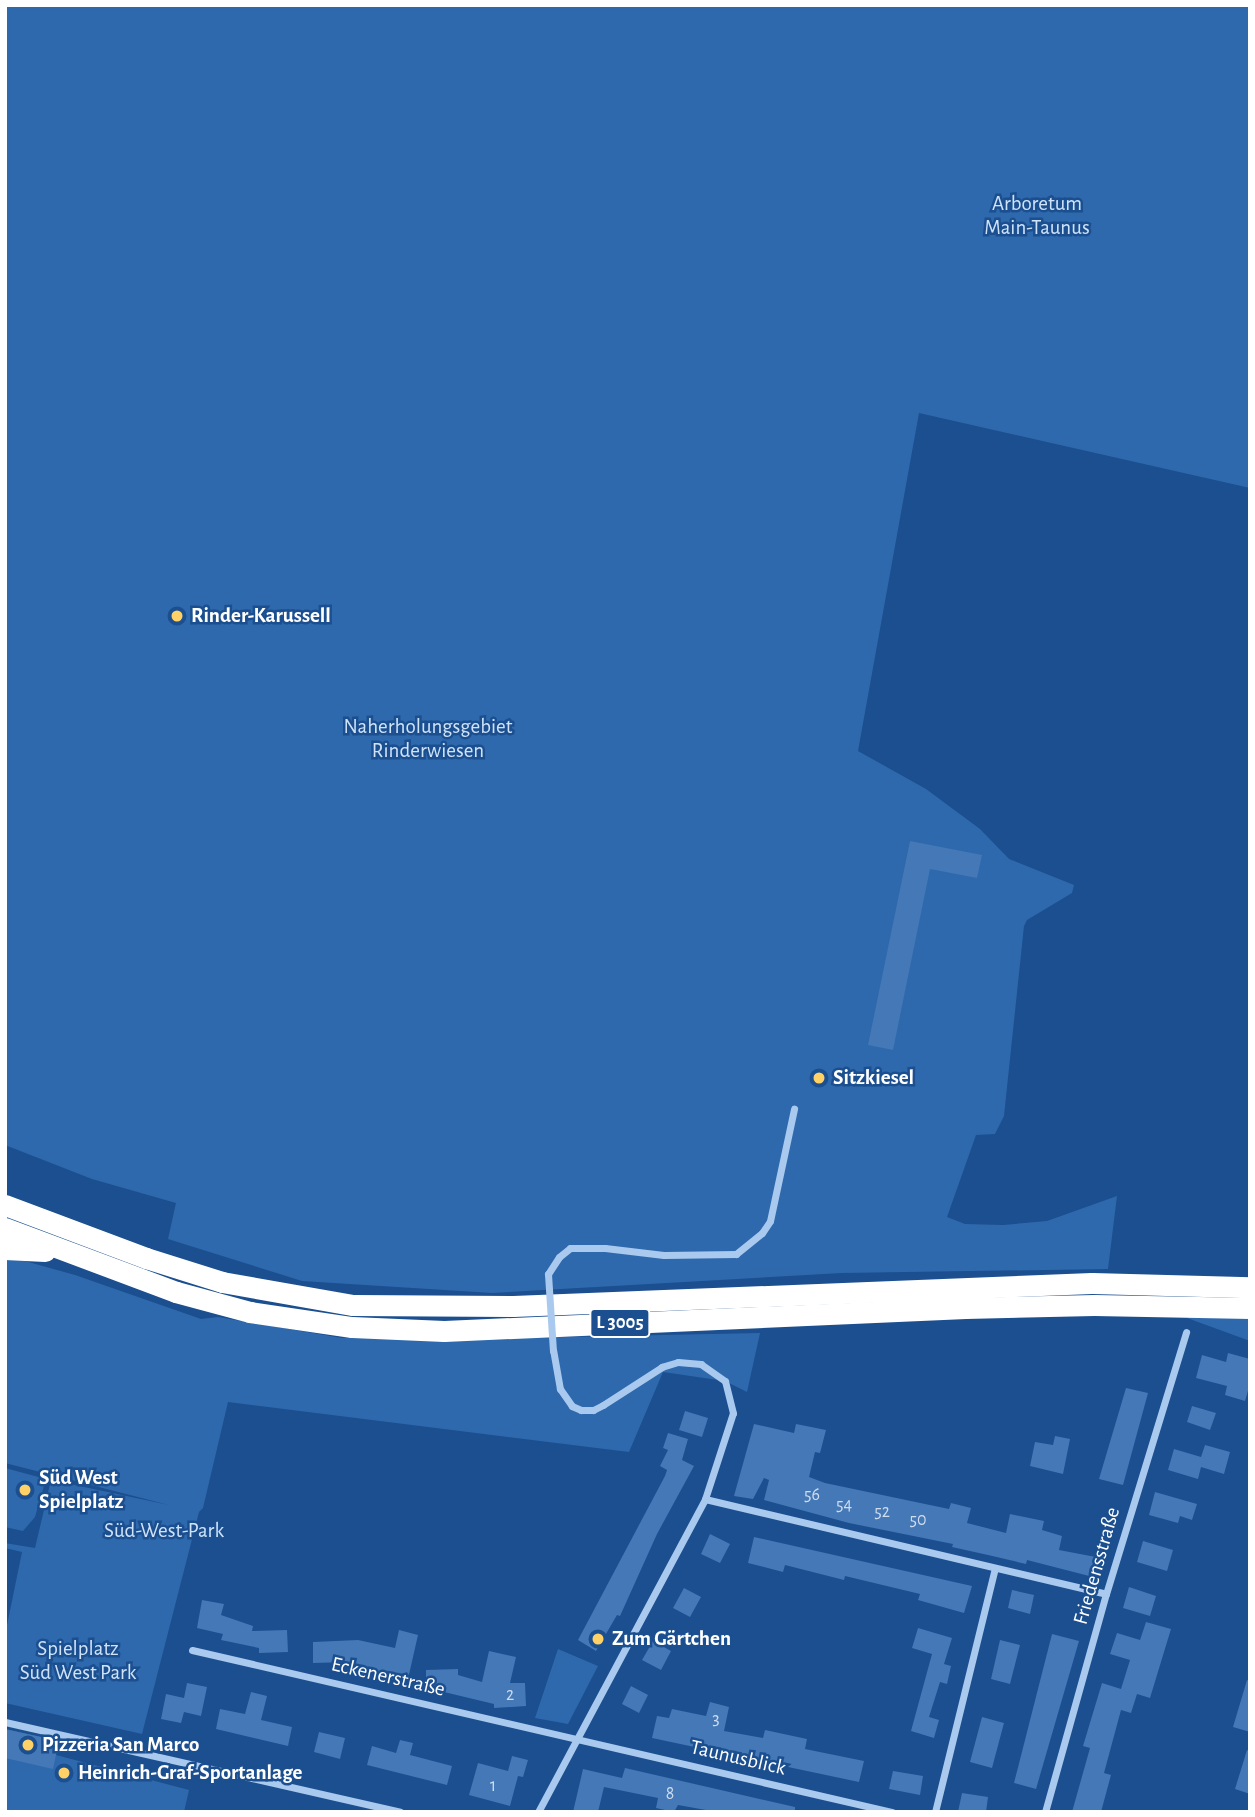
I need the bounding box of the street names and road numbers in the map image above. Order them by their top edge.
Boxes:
road number: L 3005 [588,1308,652,1338]
street label: Friedensstraße [1068,1504,1126,1628]
street label: Eckenerstraße [329,1652,447,1702]
street label: Taunusblick [688,1735,788,1781]

